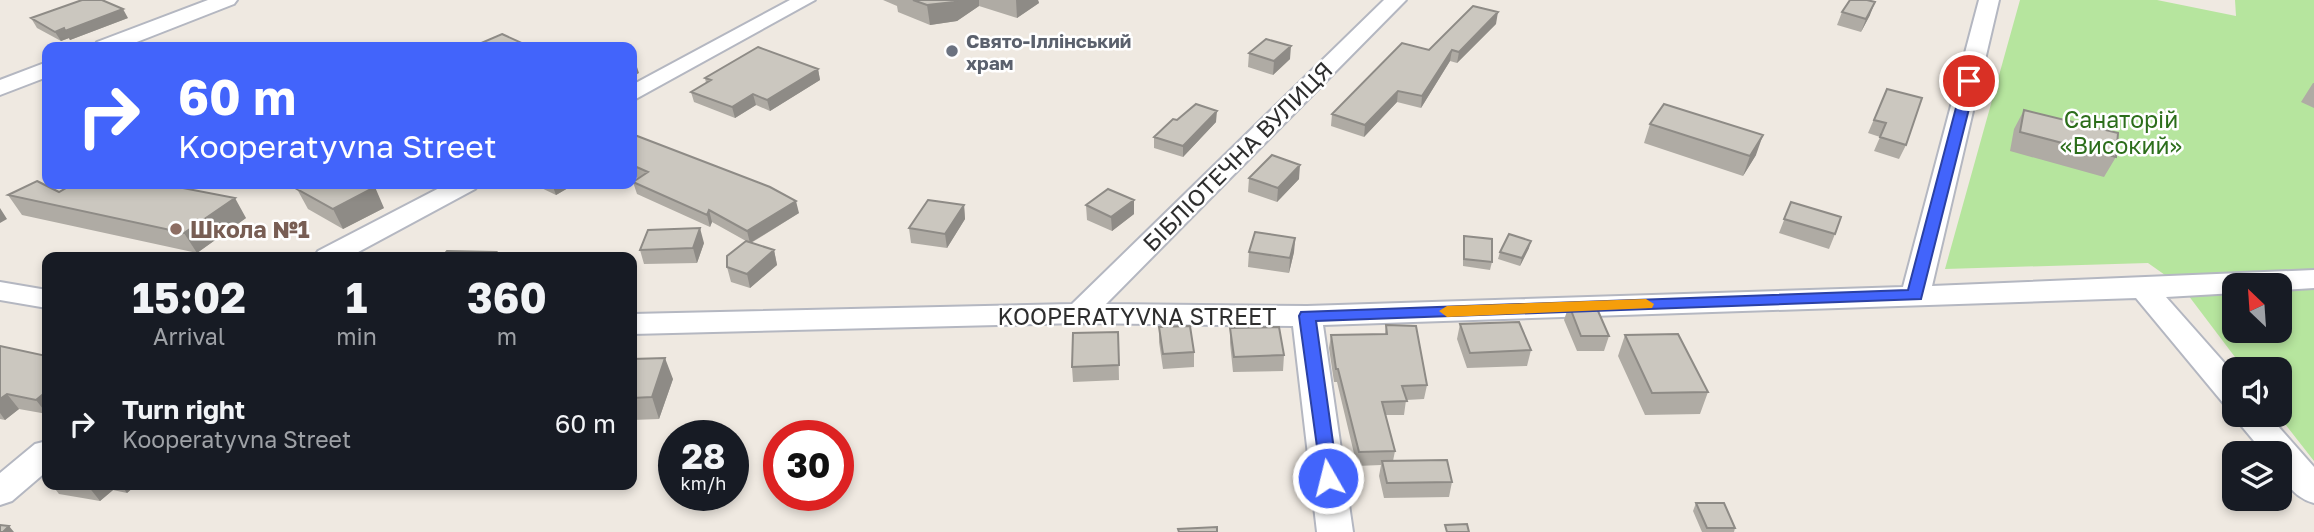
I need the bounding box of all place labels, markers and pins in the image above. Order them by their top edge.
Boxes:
place label: Свято-Іллінський храм [966,29,1131,74]
marker: Свято-Іллінський храм [944,43,960,59]
pin [1939,51,1999,111]
place label: Школа №1 [190,215,310,243]
marker: Школа №1 [168,221,184,237]

